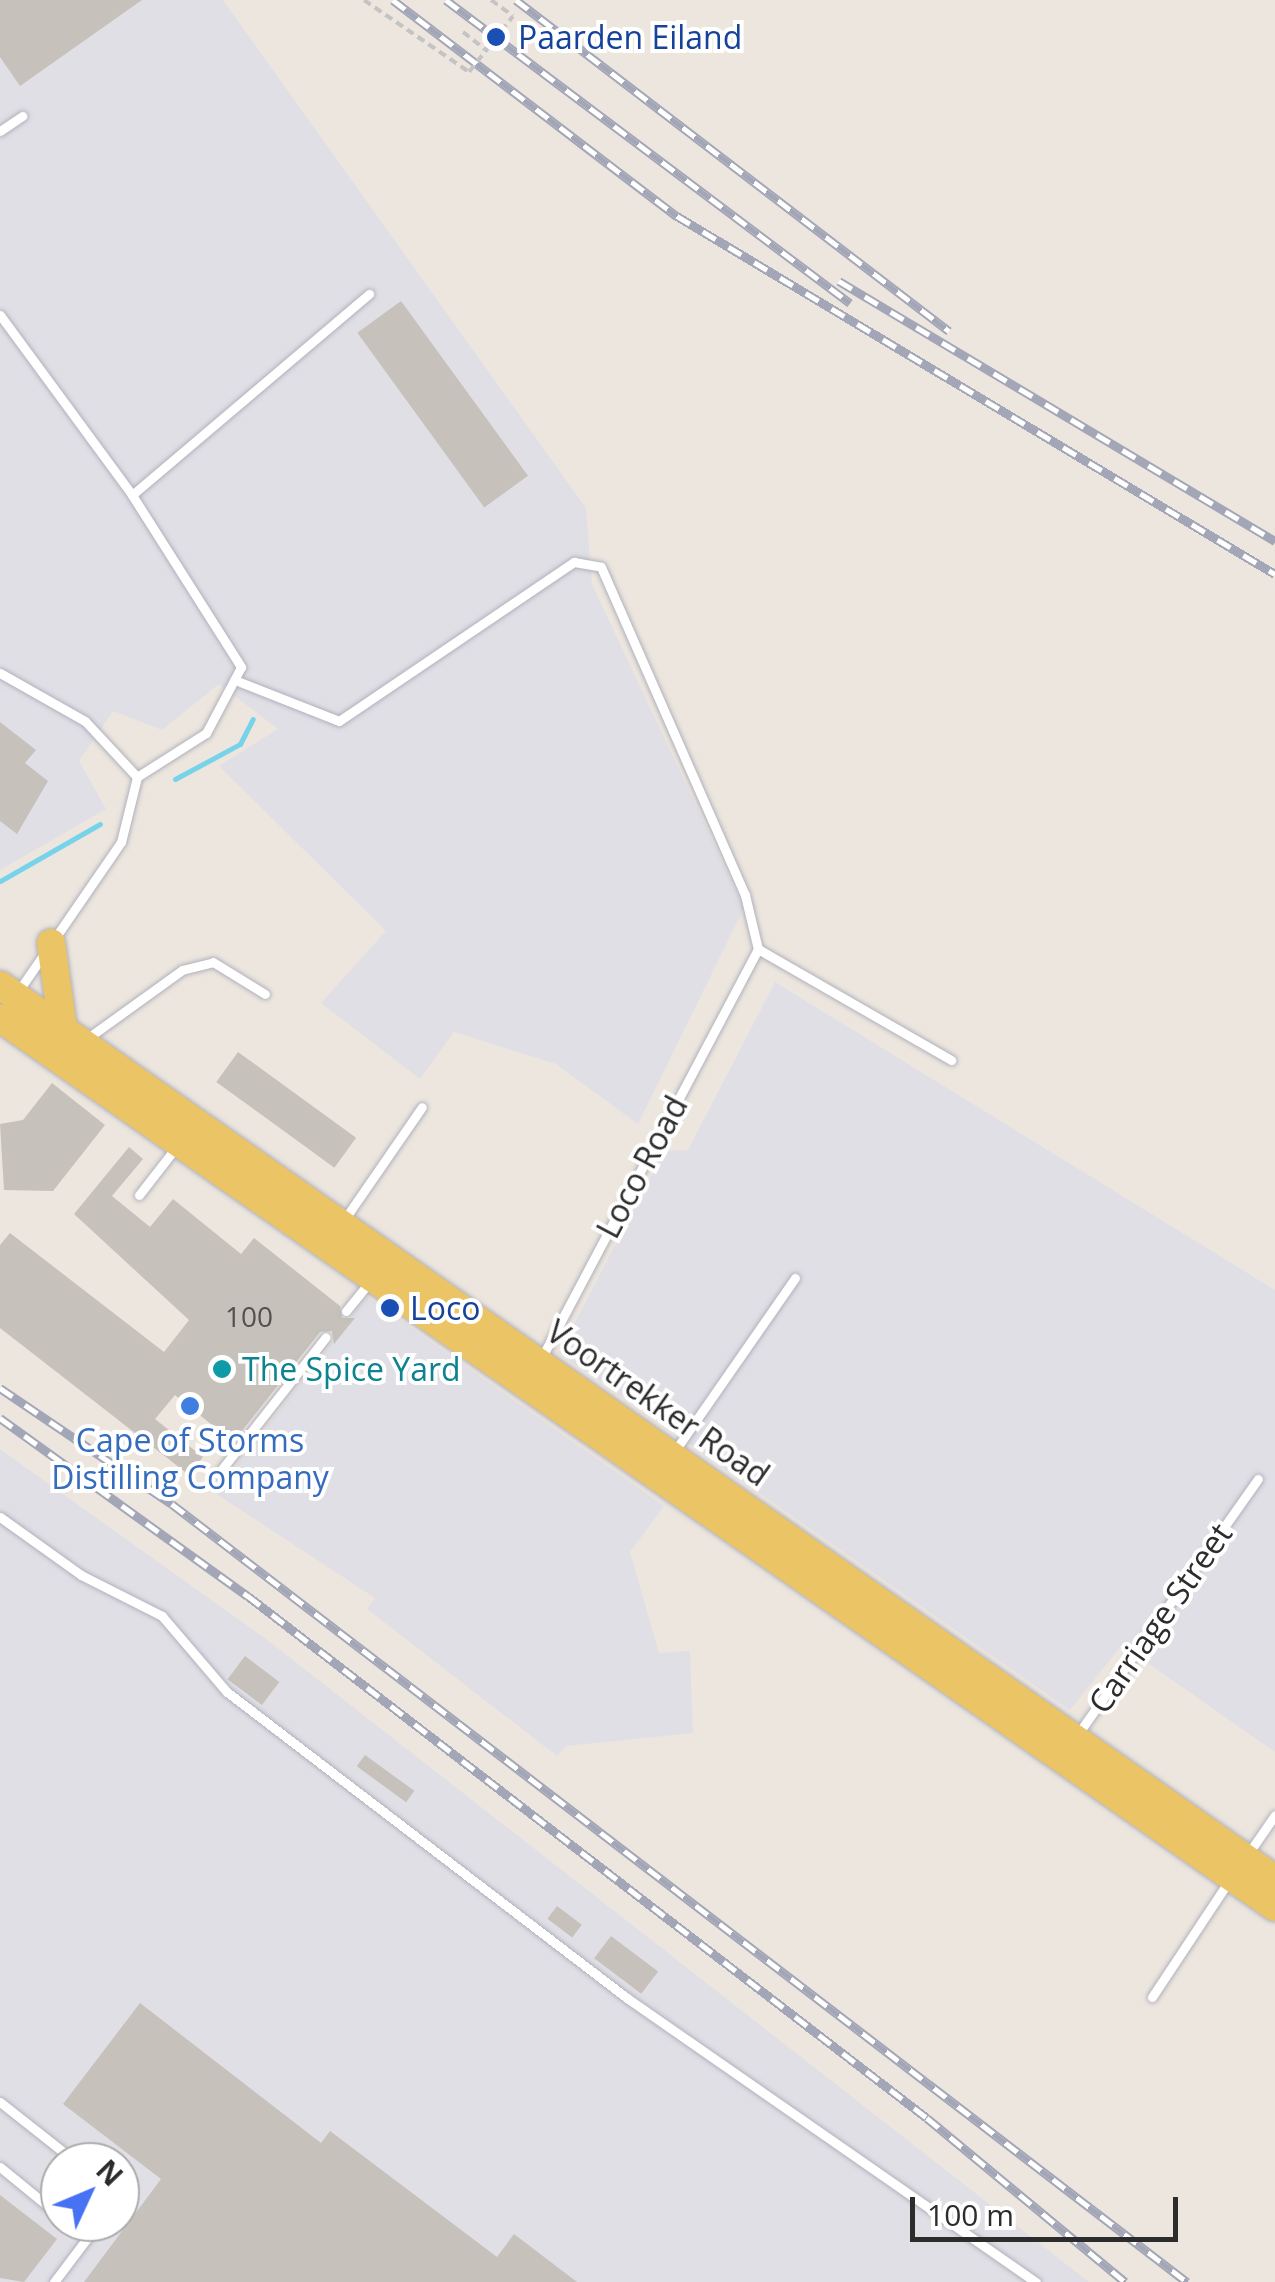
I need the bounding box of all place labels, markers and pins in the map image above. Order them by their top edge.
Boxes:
place label: Paarden Eiland [518,18,742,56]
marker: Paarden Eiland [483,24,509,50]
place label: Loco [410,1289,481,1327]
marker: Loco [379,1297,401,1319]
place label: The Spice Yard [242,1350,461,1388]
marker: The Spice Yard [211,1358,233,1380]
marker: Cape of Storms Distilling Company [179,1395,201,1417]
place label: Cape of Storms Distilling Company [51,1422,329,1497]

